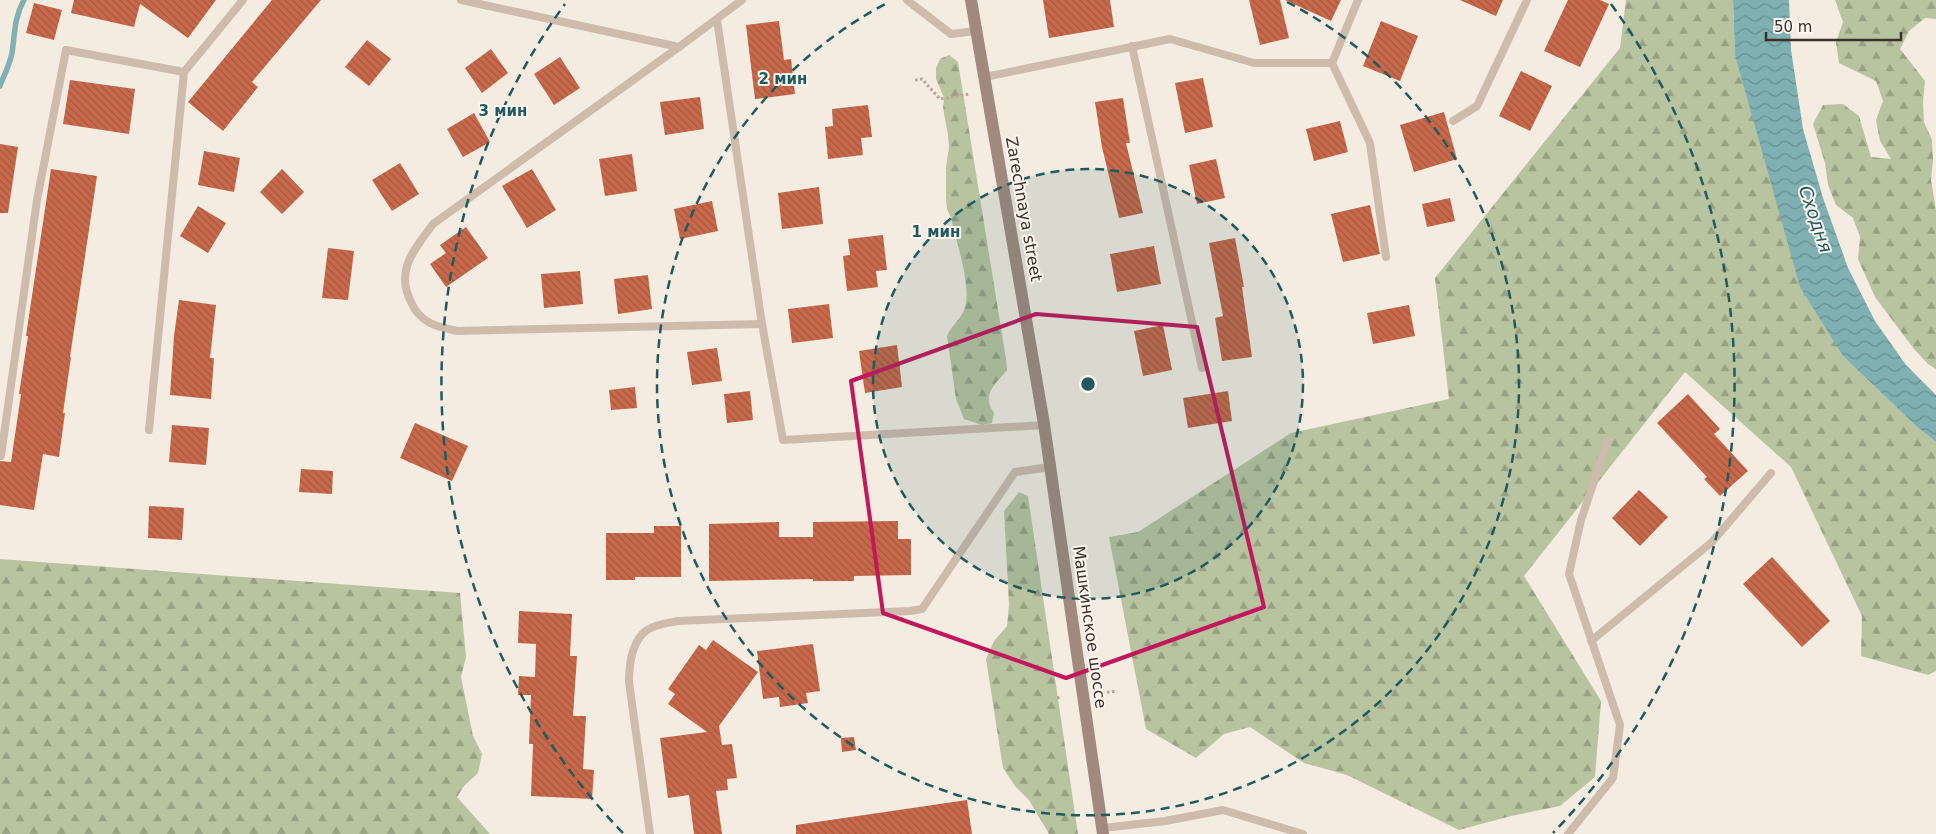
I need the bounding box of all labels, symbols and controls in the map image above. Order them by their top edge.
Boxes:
scale bar [1766,10,1901,42]
text: 50 m [1774,18,1812,36]
text: 2 мин [759,70,807,88]
text: 3 мин [479,102,527,120]
street label: Zarechnaya street [1002,135,1046,283]
water label: Сходня [1795,183,1837,255]
text: 1 мин [912,223,960,241]
centre of rings [1079,375,1097,393]
street label: Машкинское шоссе [1069,545,1111,709]

